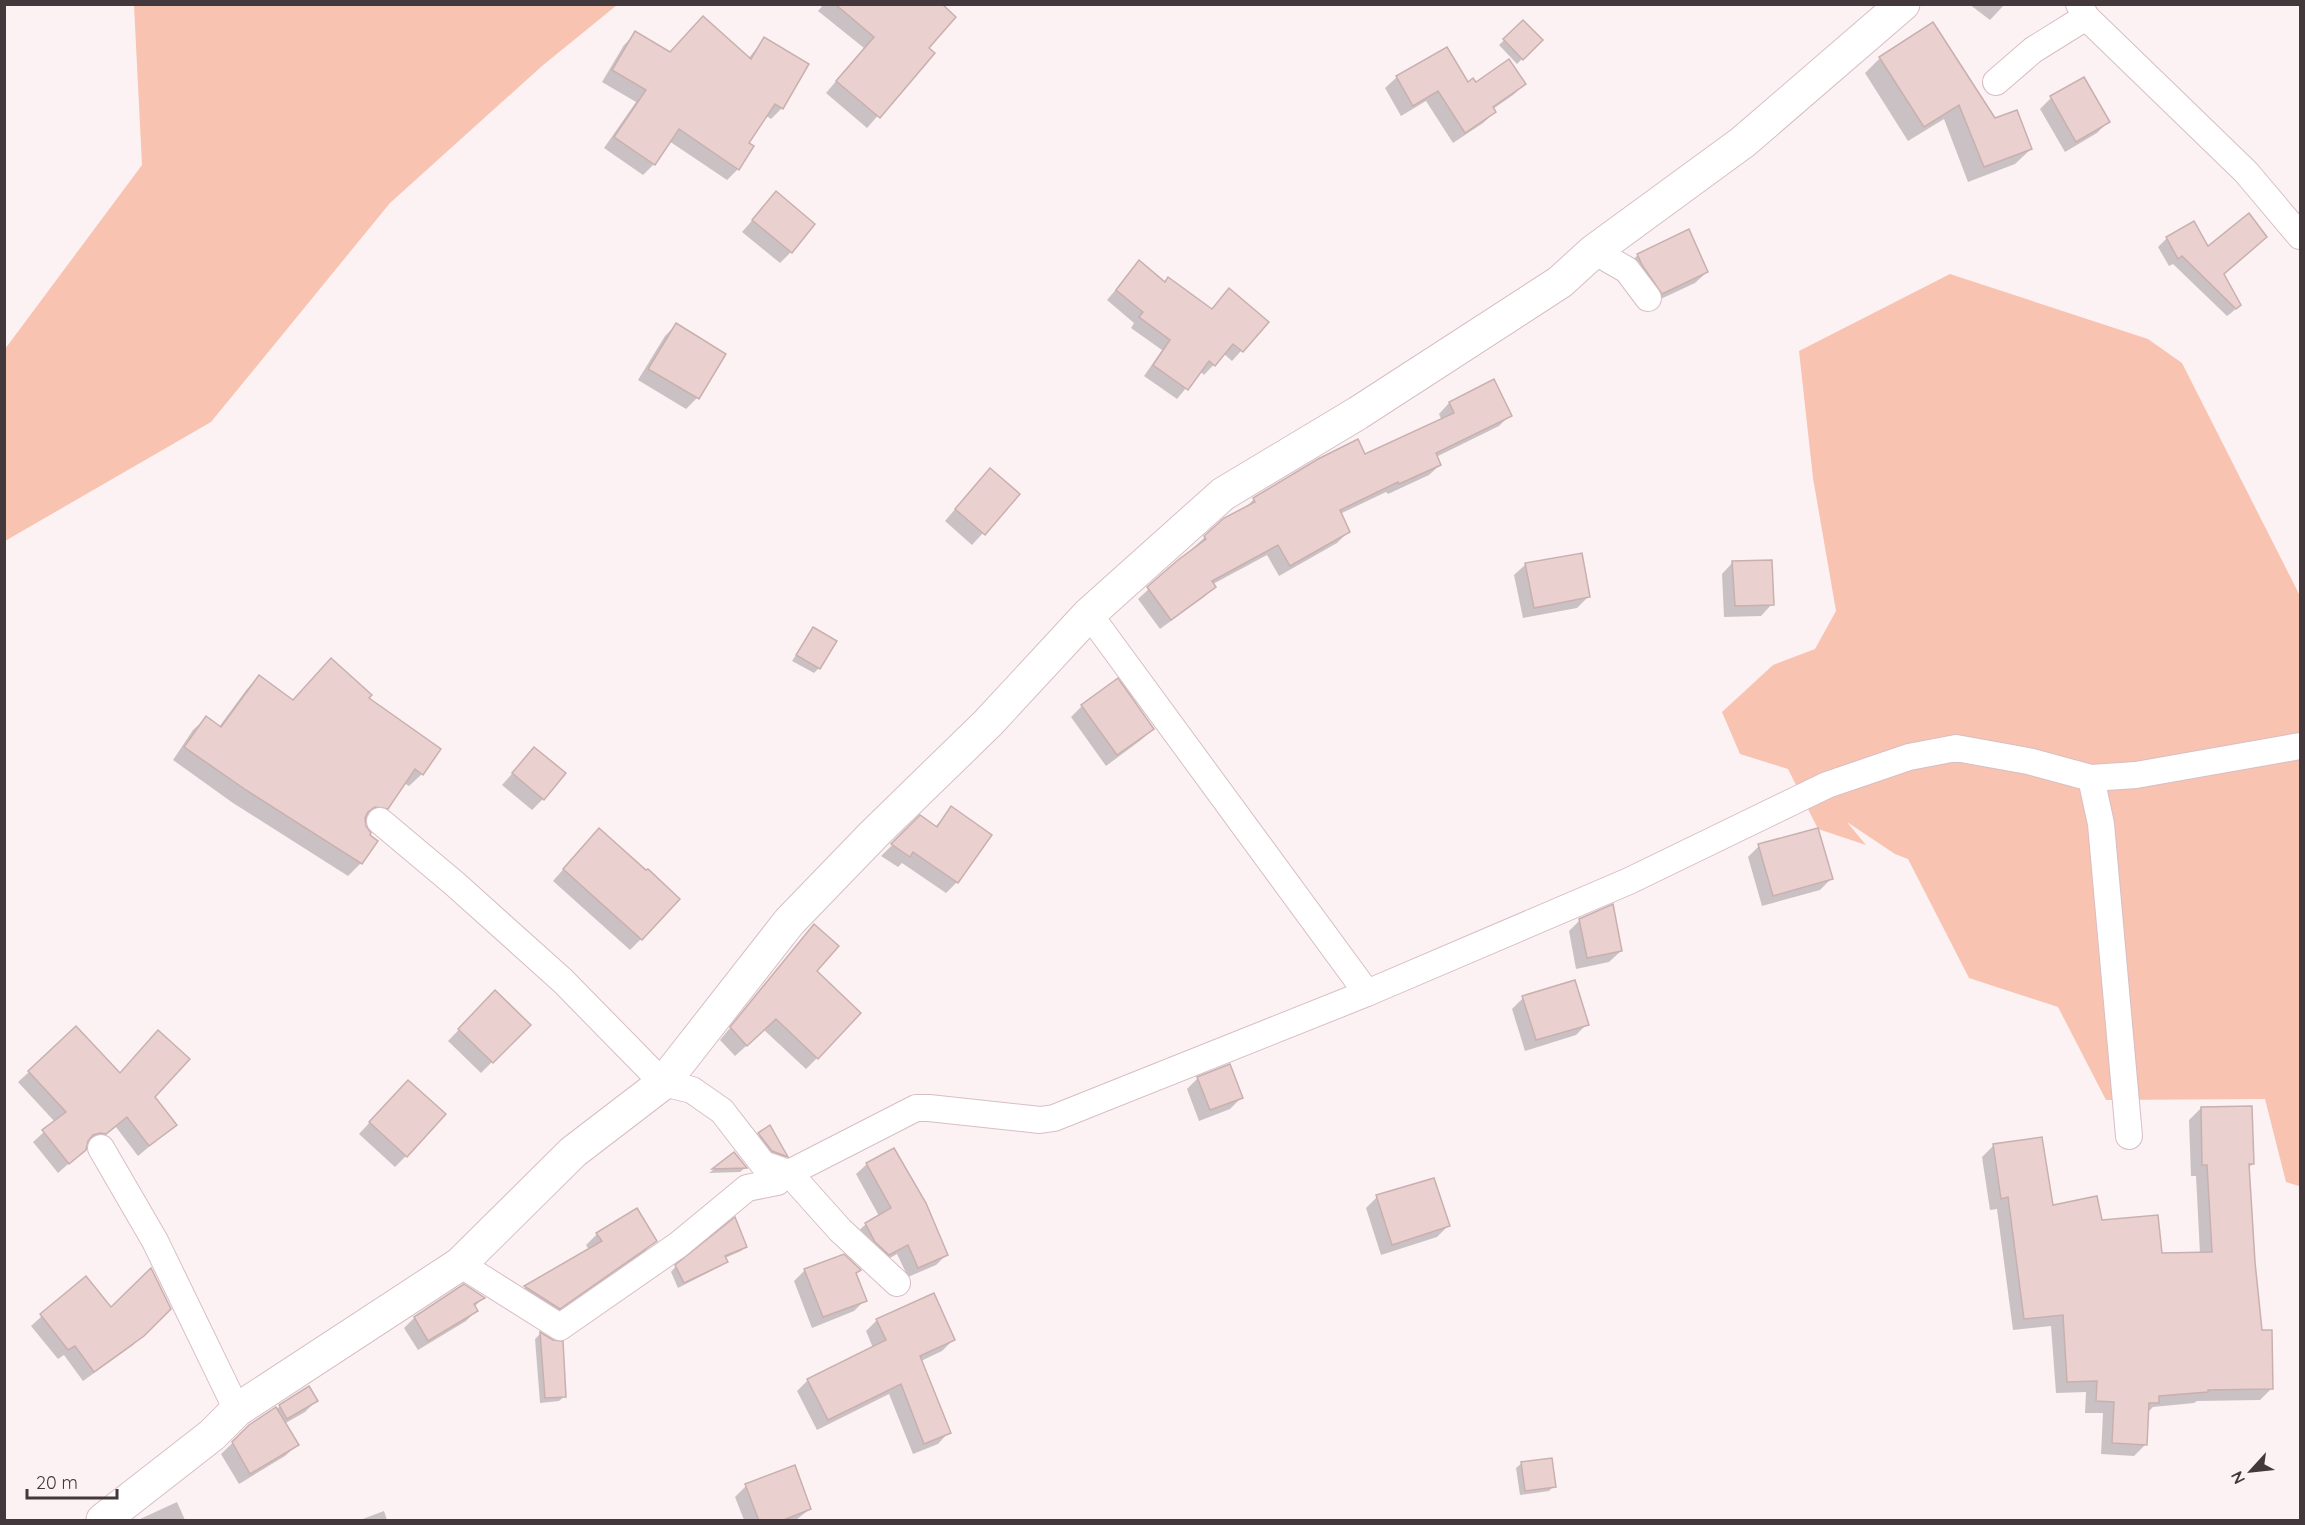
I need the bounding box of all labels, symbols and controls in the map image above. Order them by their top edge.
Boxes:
north arrow [2221,1441,2281,1501]
scale bar [27,1462,117,1500]
text: N [2226,1468,2249,1488]
text: 20 m [36,1471,78,1494]

